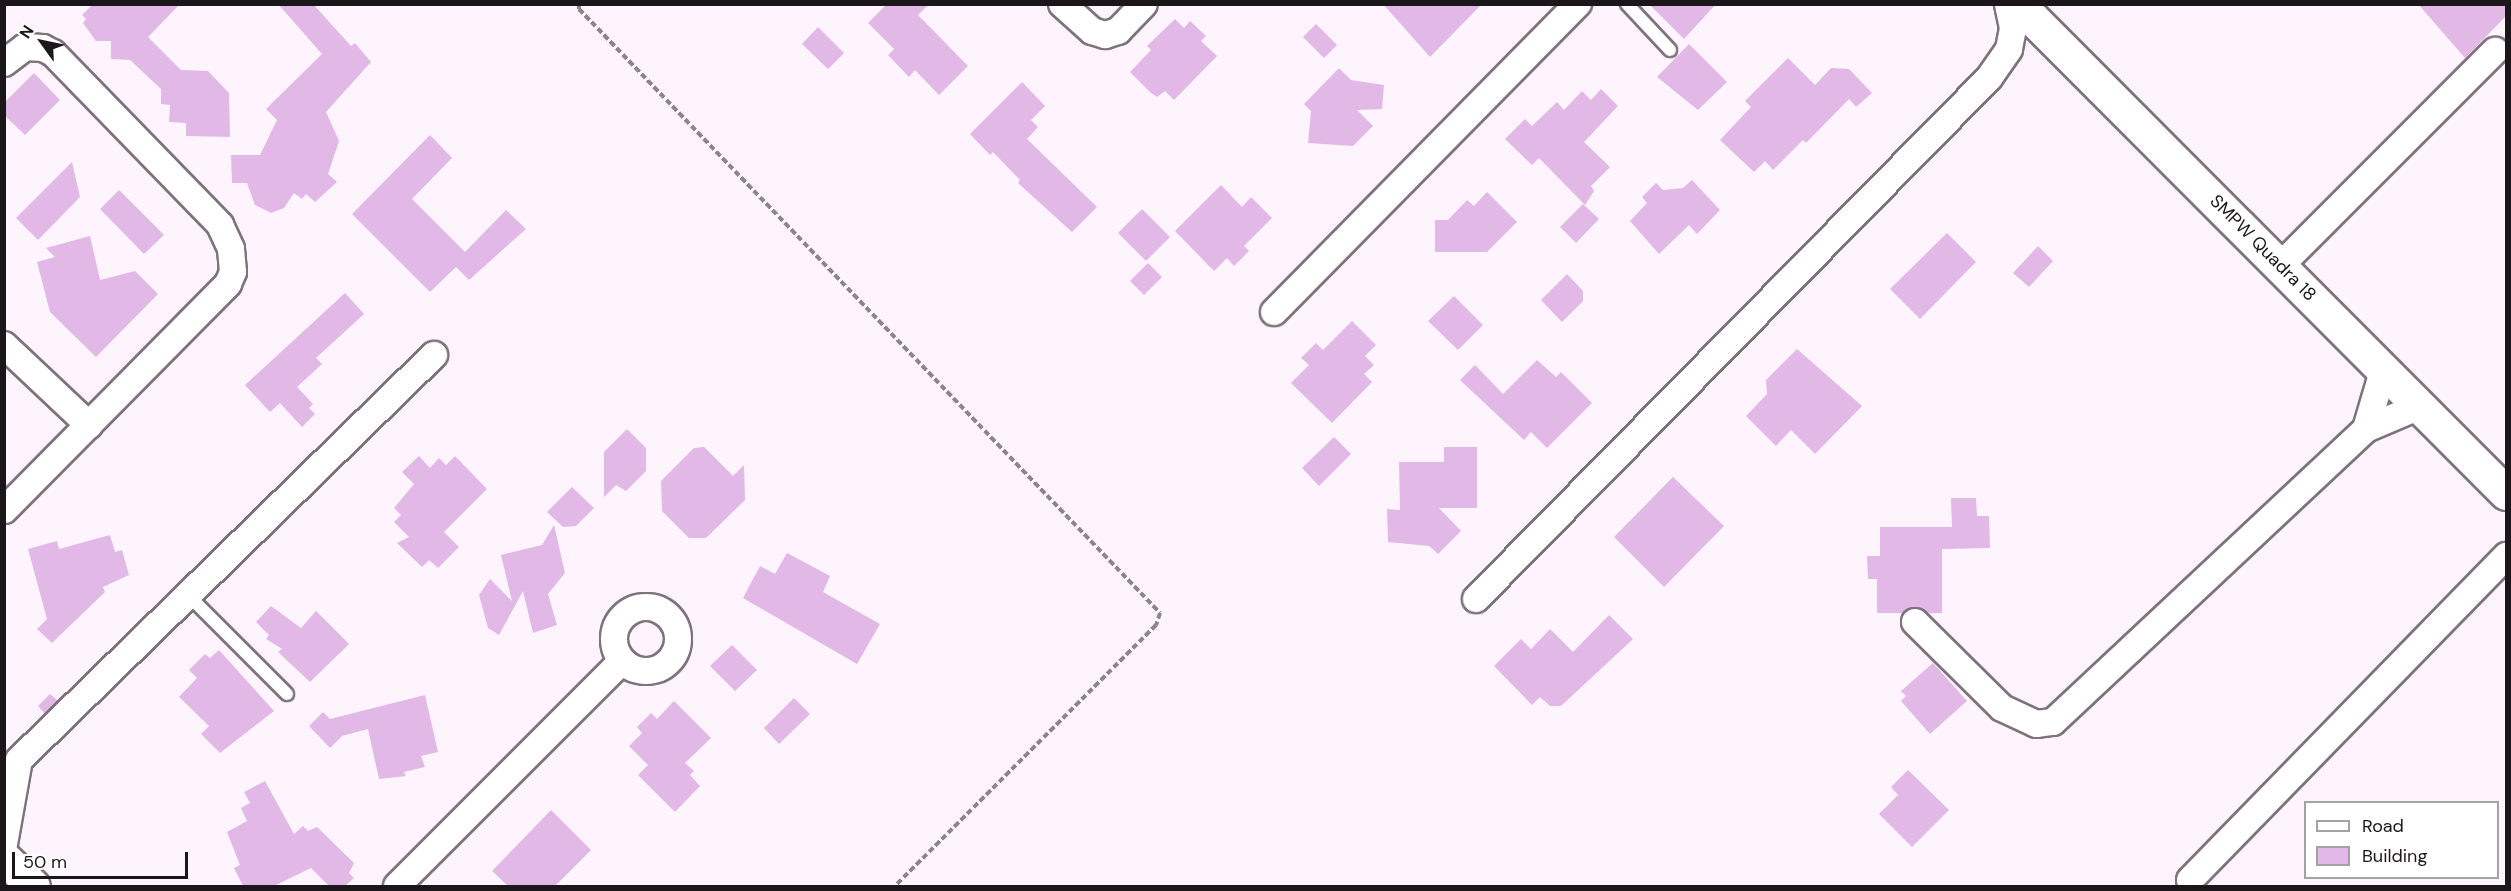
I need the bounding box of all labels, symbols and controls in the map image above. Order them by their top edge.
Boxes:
north arrow [12,12,72,72]
text: N [14,21,38,43]
street label: SMPW Quadra 18 [2205,190,2321,306]
legend [2304,801,2499,879]
text: Road [2362,814,2404,838]
scale bar [15,840,190,878]
text: Building [2362,844,2427,868]
text: 50 m [23,850,67,874]

